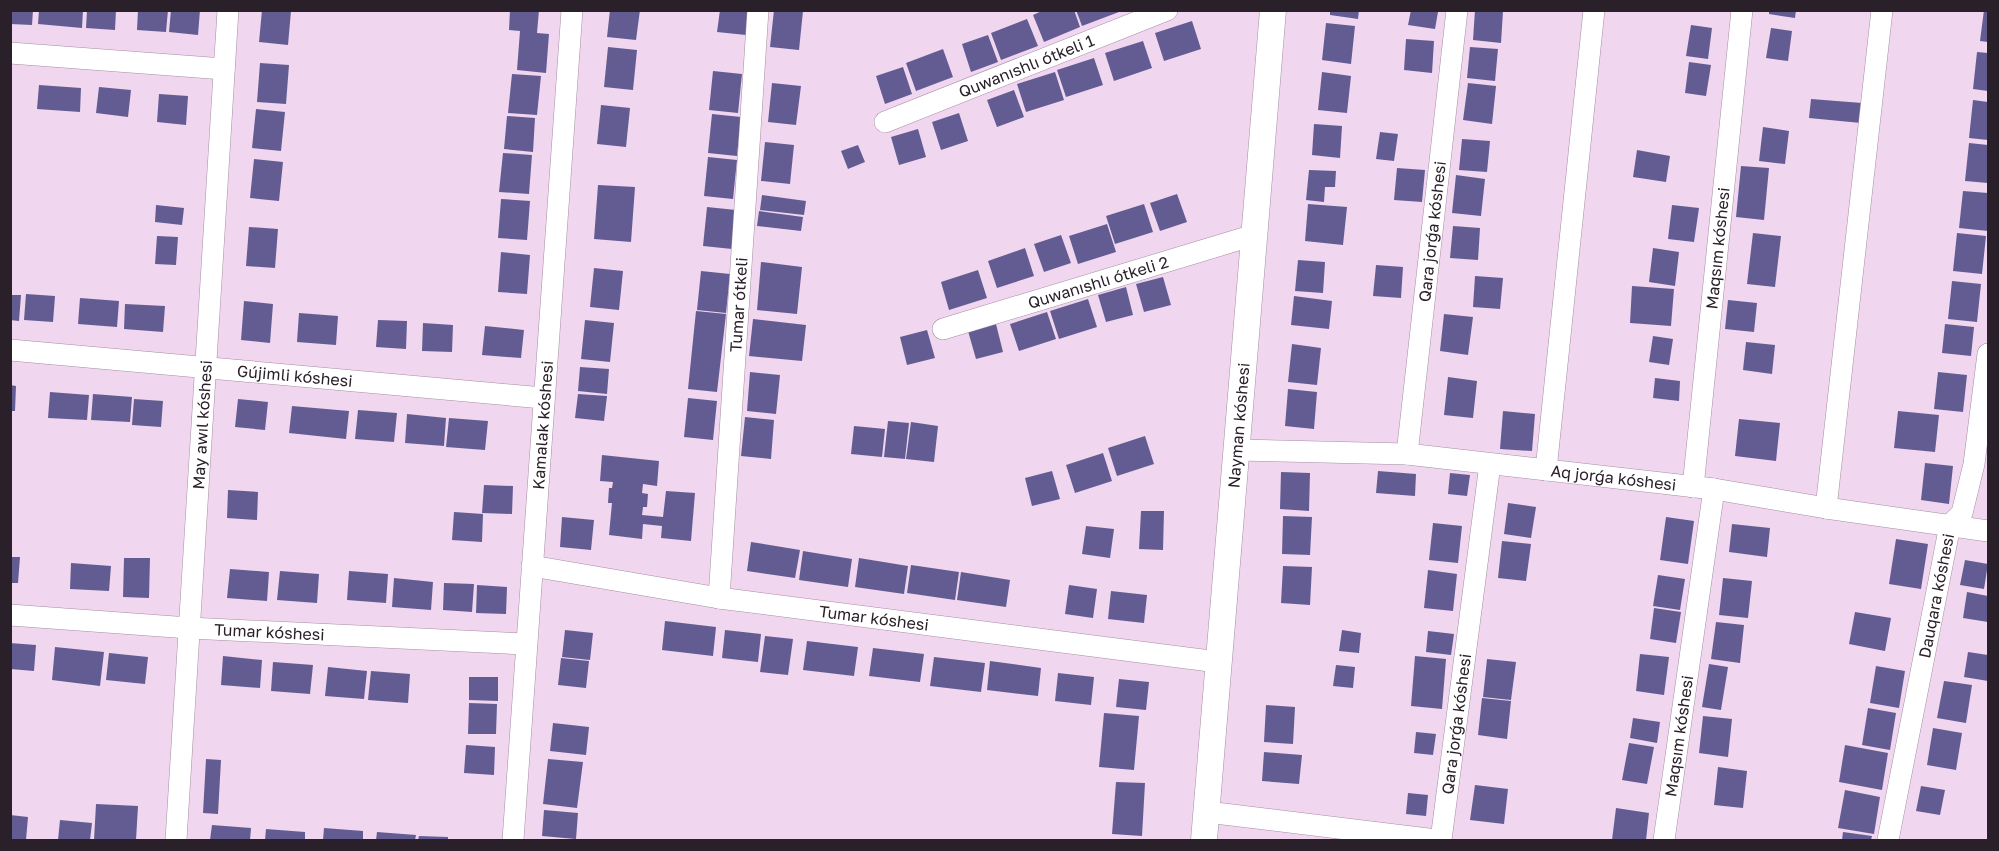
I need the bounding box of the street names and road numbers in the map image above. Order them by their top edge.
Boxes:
street label: Quwanıshlı ótkeli 1 [955,30,1097,102]
street label: Qara jorǵa kóshesi [1414,160,1450,303]
street label: Maqsım kóshesi [1701,186,1734,310]
street label: Quwanıshlı ótkeli 2 [1025,251,1171,313]
street label: Tumar ótkeli [725,257,752,353]
street label: May awıl kóshesi [188,360,216,490]
street label: Gújimli kóshesi [236,360,353,391]
street label: Kamalak kóshesi [528,360,557,490]
street label: Nayman kóshesi [1223,362,1254,489]
street label: Aq jorǵa kóshesi [1550,460,1677,495]
street label: Dauqara kóshesi [1914,532,1958,660]
street label: Tumar kóshesi [818,601,930,635]
street label: Tumar kóshesi [214,619,325,644]
street label: Qara jorǵa kóshesi [1437,652,1475,796]
street label: Maqsım kóshesi [1660,674,1697,798]

